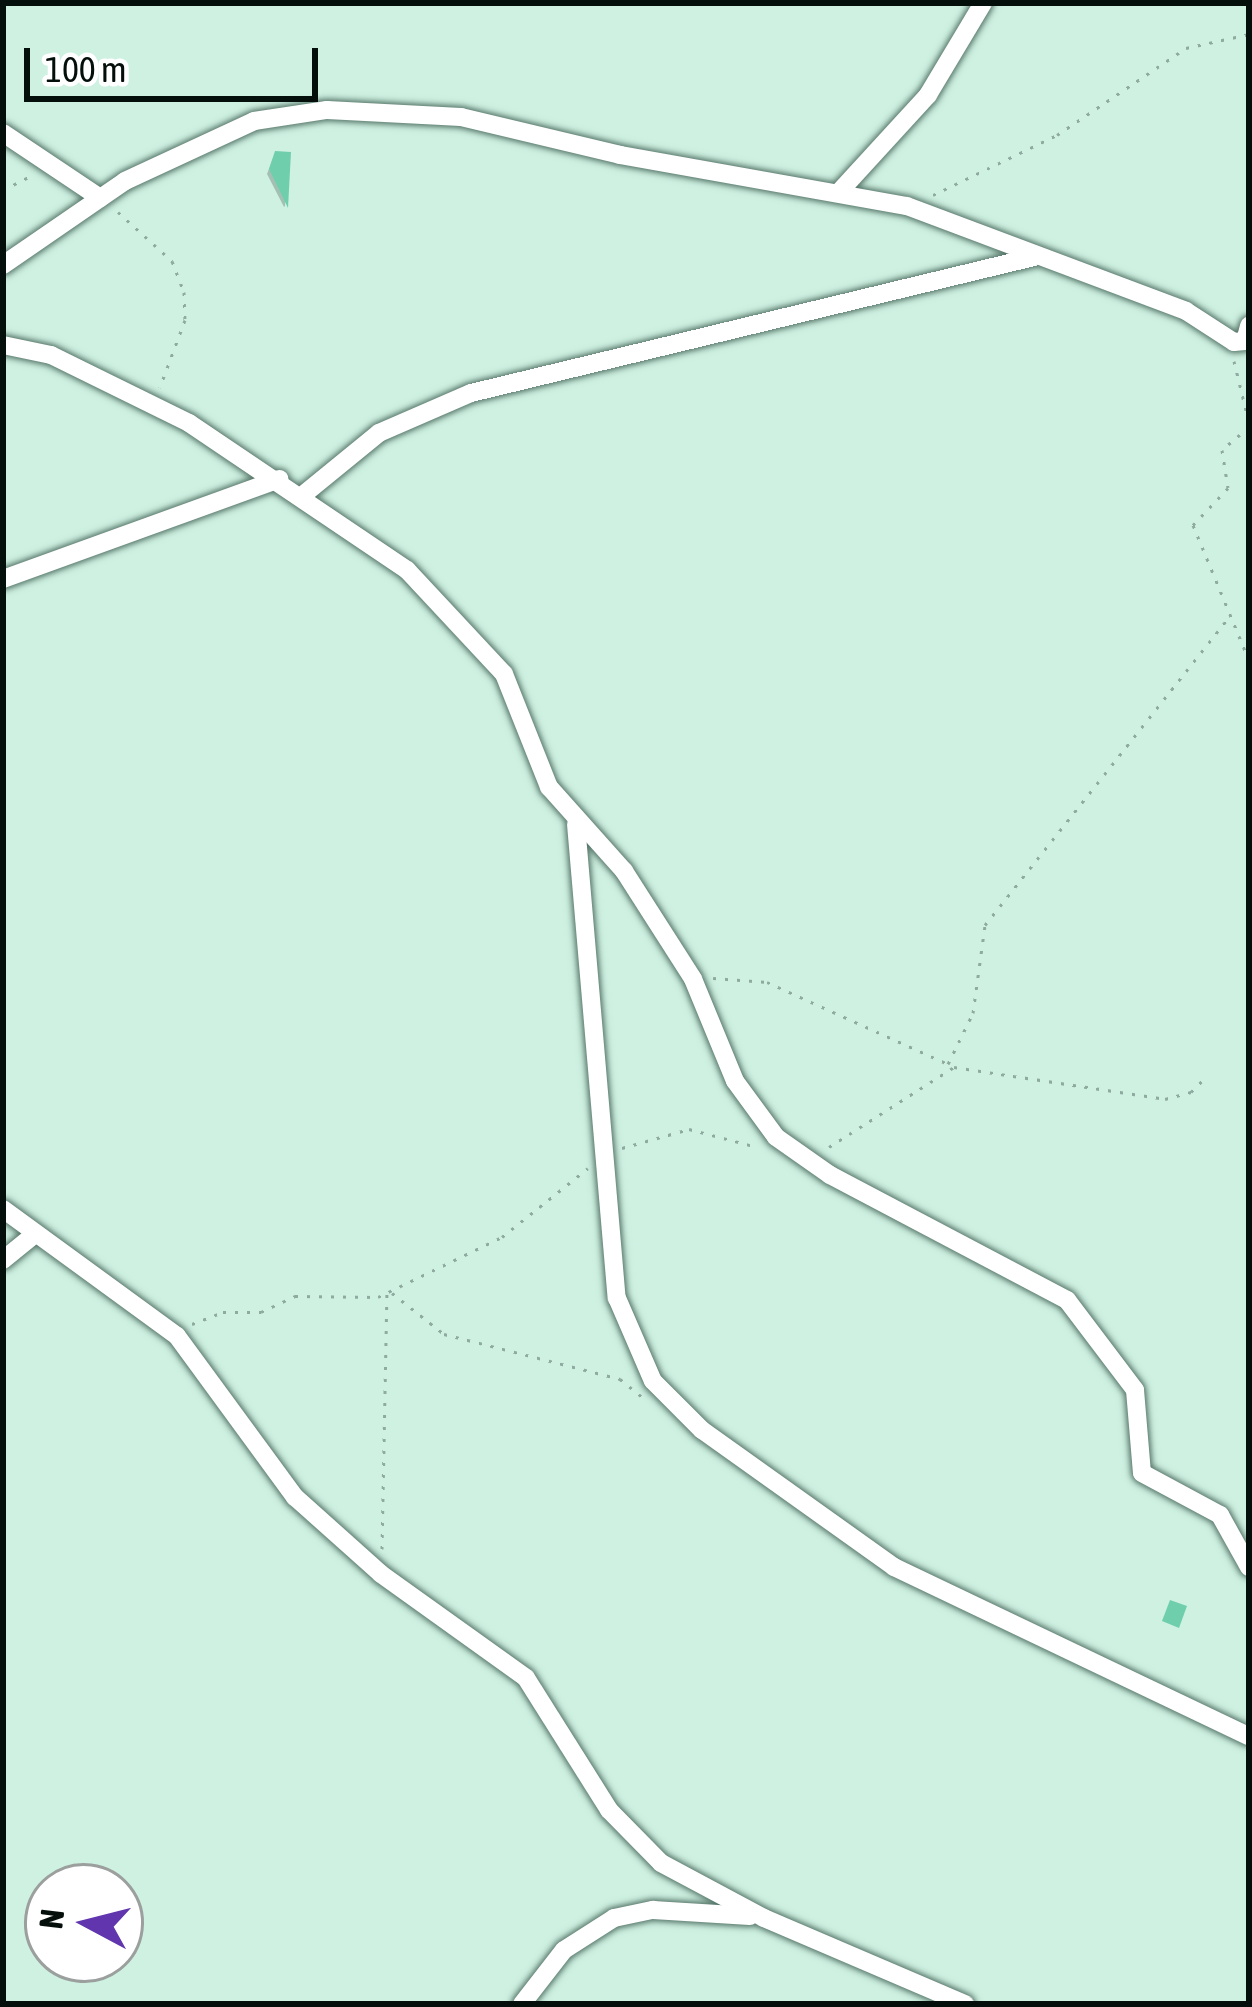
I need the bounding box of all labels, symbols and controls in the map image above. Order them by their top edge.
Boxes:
scale bar [30,24,324,98]
text: 100 m [45,48,127,90]
north arrow [24,1863,144,1983]
text: N [31,1907,71,1931]

